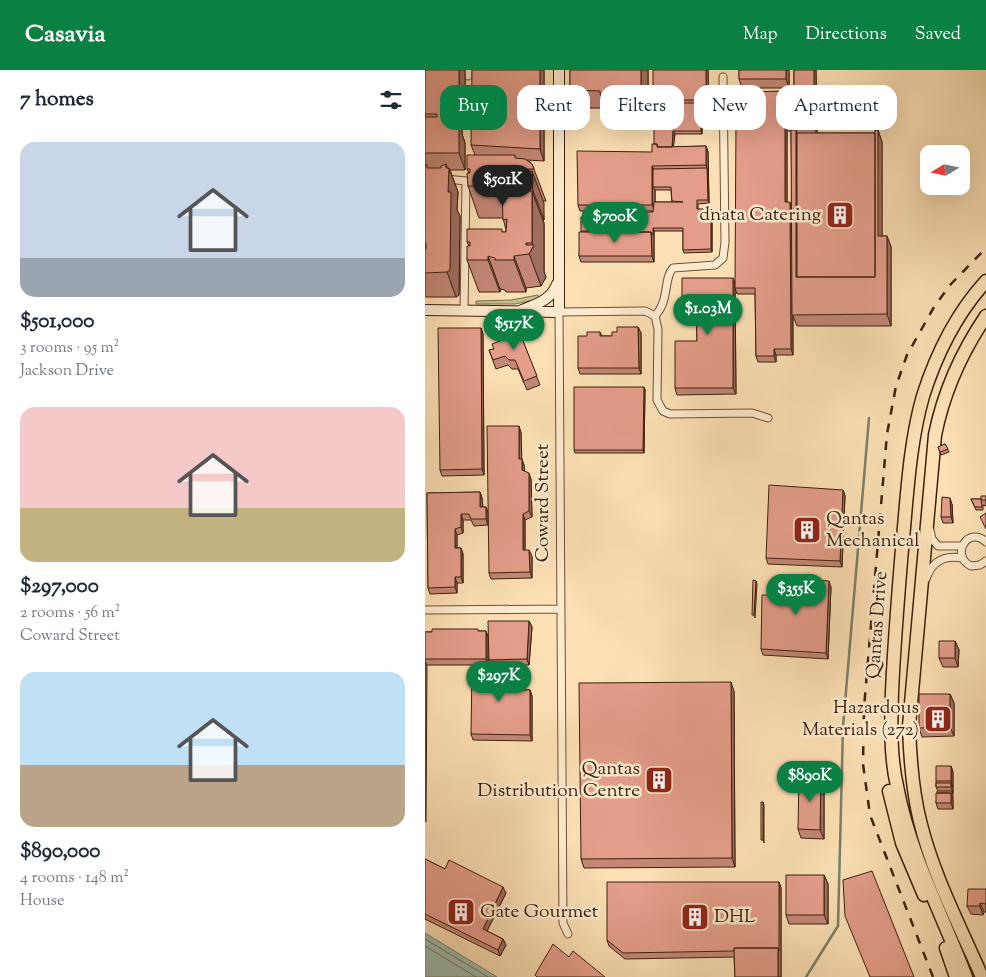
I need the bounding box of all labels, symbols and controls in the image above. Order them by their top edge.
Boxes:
text: Casavia [25,18,106,52]
text: Map [743,22,778,48]
text: Directions [806,22,887,48]
text: Saved [915,22,961,48]
text: 7 homes [20,85,94,115]
chip: Buy [440,85,507,130]
chip: Rent [517,85,590,130]
chip: Filters [600,85,684,130]
chip: New [694,85,766,130]
chip: Apartment [776,85,897,130]
icon: filters [377,86,405,114]
north arrow [920,145,970,195]
map controls [920,145,970,195]
pin: $501K [468,164,538,207]
text: $501K [483,169,523,192]
icon: home [168,175,258,265]
building icon: dnata Catering [825,200,855,230]
pin: $700K [580,202,650,244]
place label: dnata Catering [699,202,821,229]
text: $700K [593,206,637,229]
pin: $1.03M [667,294,749,336]
text: $1.03M [684,298,732,321]
text: $501,000 [20,307,94,337]
pin: $517K [479,308,549,351]
text: $517K [494,313,534,336]
text: 3 rooms · 95 m² [20,337,119,360]
text: Jackson Drive [20,360,114,383]
icon: home [168,440,258,530]
street label: Coward Street [530,443,557,562]
place label: Qantas Mechanical [826,506,920,555]
building icon: Qantas Mechanical [792,515,822,545]
street label: Qantas Drive [861,570,895,680]
text: $297,000 [20,572,99,602]
pin: $355K [761,574,831,616]
text: $355K [777,578,815,601]
text: 2 rooms · 56 m² [20,602,120,625]
text: Coward Street [20,625,120,648]
pin: $297K [464,660,534,703]
text: $297K [477,665,521,688]
place label: Hazardous Materials (272) [802,695,919,744]
building icon: Hazardous Materials (272) [923,704,953,734]
icon: home [168,705,258,795]
place label: Qantas Distribution Centre [477,756,640,805]
pin: $890K [775,760,845,803]
building icon: Qantas Distribution Centre [644,765,674,795]
text: $890K [788,765,832,788]
text: $890,000 [20,837,100,867]
text: 4 rooms · 148 m² [20,867,129,890]
text: House [20,890,64,913]
building icon: Gate Gourmet [446,897,476,927]
place label: Gate Gourmet [480,899,599,926]
building icon: DHL [680,902,710,932]
place label: DHL [714,904,756,931]

